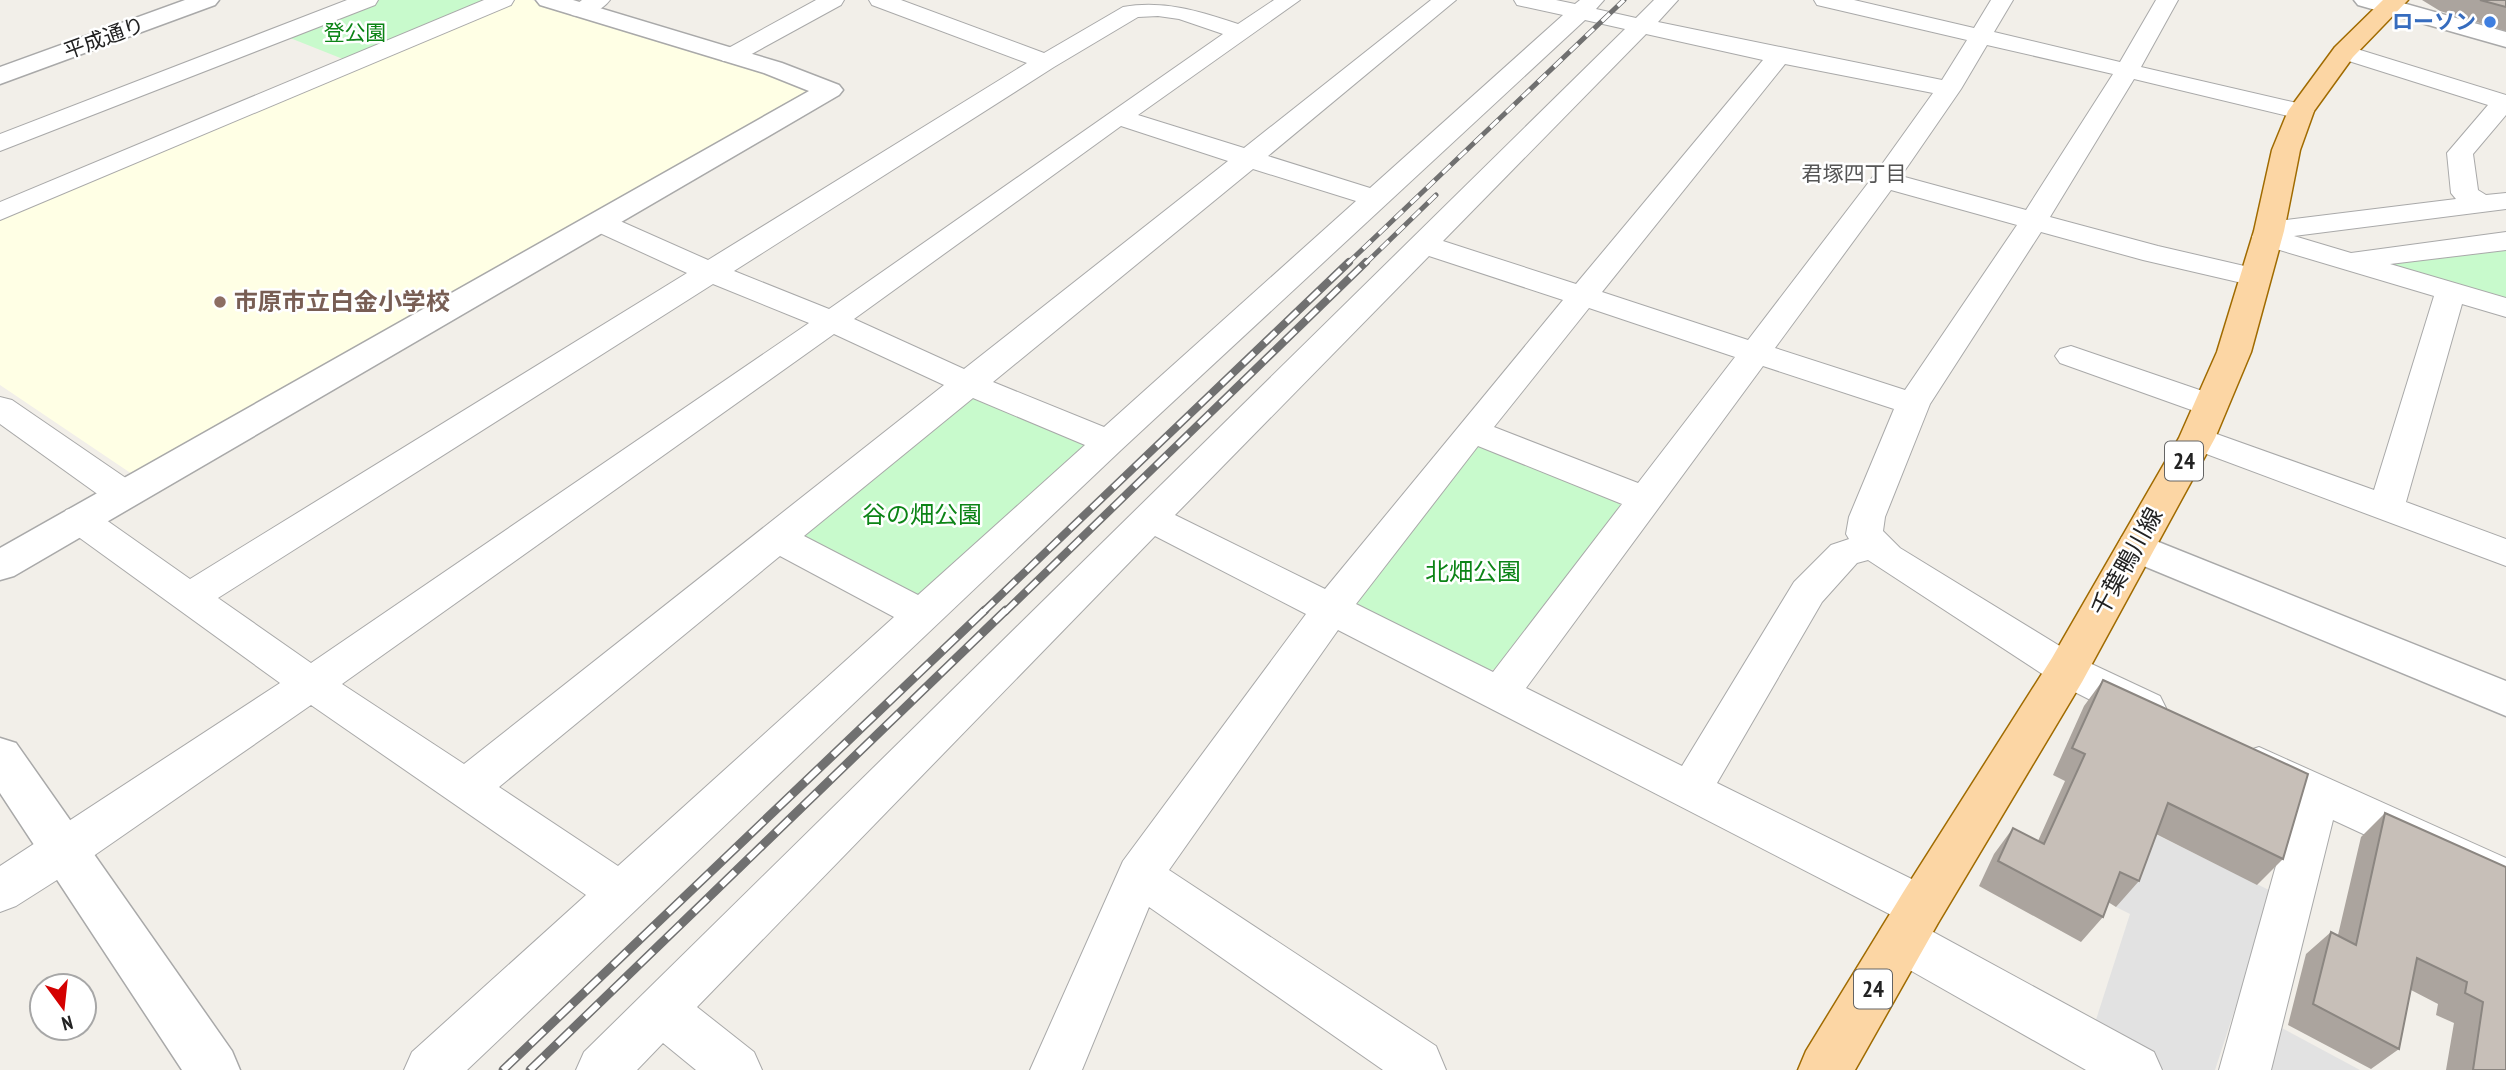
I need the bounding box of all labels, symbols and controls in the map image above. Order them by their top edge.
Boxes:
place label: ローソン [2392,8,2476,35]
street label: 平成通り [60,10,148,65]
marker: ローソン [2482,14,2498,30]
park label: 登公園 [324,19,387,46]
district label: 君塚四丁目 [1802,160,1907,187]
place label: 市原市立白金小学校 [234,286,450,317]
marker: 市原市立白金小学校 [212,294,228,310]
road number: 24 [2165,442,2203,481]
park label: 谷の畑公園 [862,499,982,530]
street label: 千葉鴨川線 [2084,502,2169,622]
park label: 北畑公園 [1425,556,1521,587]
road number: 24 [1854,970,1892,1008]
north arrow [28,972,98,1042]
text: N [59,1011,75,1036]

